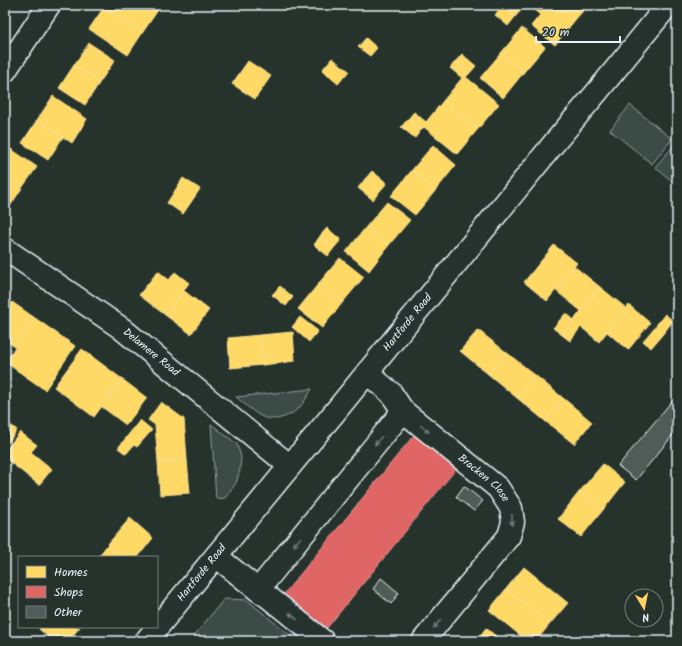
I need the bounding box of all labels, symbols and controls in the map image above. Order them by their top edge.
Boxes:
scale bar [536,18,620,44]
text: 20 m [542,23,570,42]
street label: Hartforde Road [379,289,437,356]
street label: Delamere Road [119,324,184,381]
one-way arrow [420,424,431,433]
one-way arrow [374,435,383,446]
street label: Bracken Close [454,450,514,506]
one-way arrow [508,514,515,526]
one-way arrow [292,537,301,548]
street label: Hartforde Road [173,540,231,606]
legend [18,556,158,628]
text: Homes [54,563,88,582]
text: Shops [54,583,83,602]
north arrow [624,588,664,628]
text: Other [54,603,83,622]
text: N [641,607,651,626]
one-way arrow [287,612,298,621]
one-way arrow [433,618,442,629]

